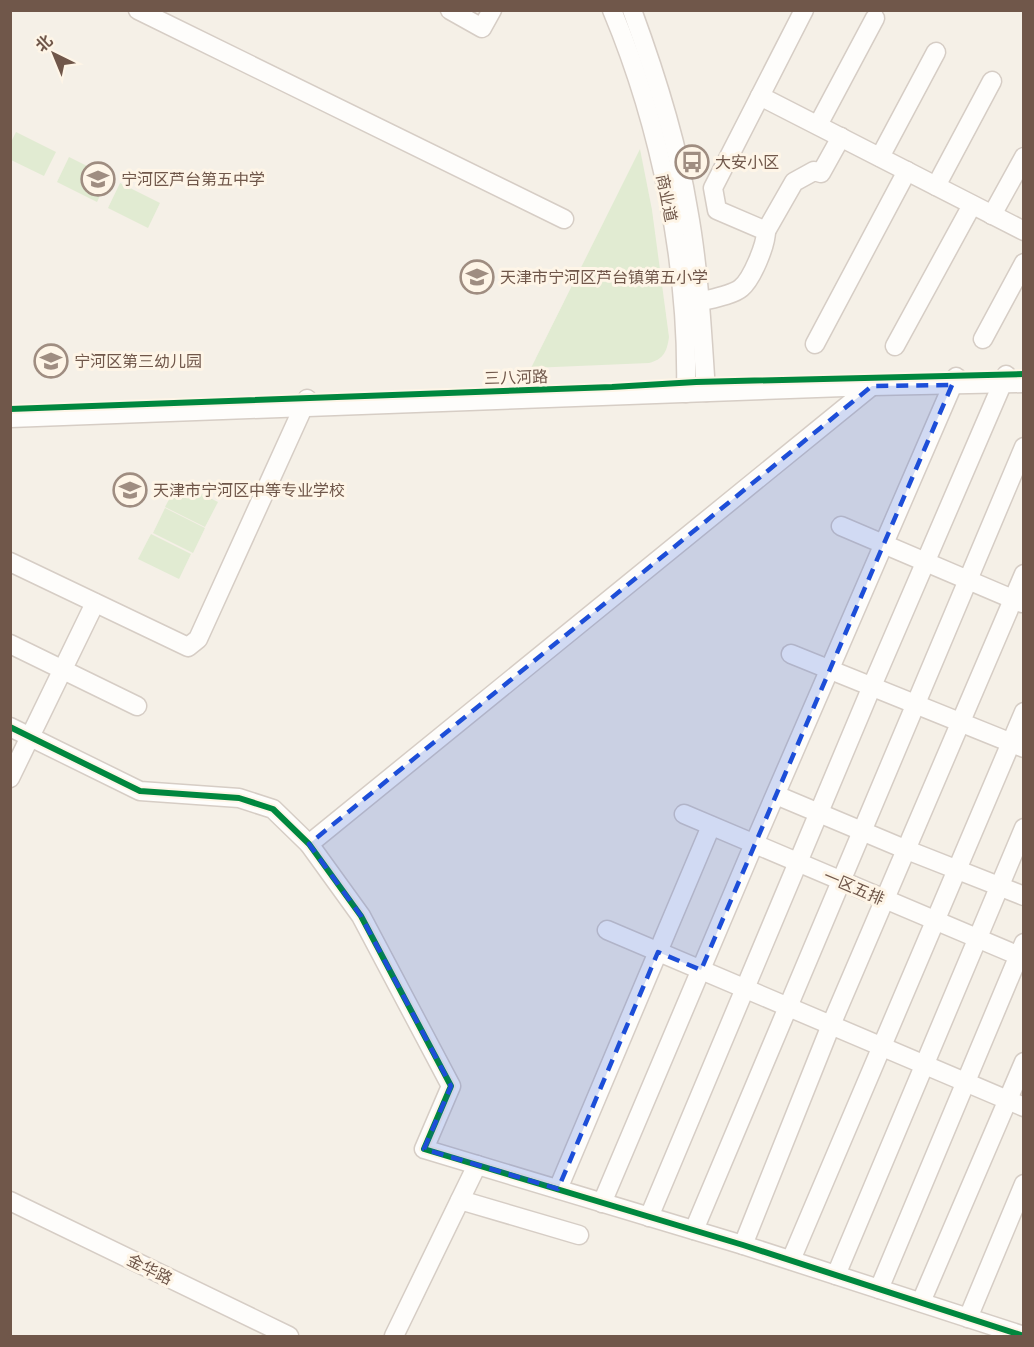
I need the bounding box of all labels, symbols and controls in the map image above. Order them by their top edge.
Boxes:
north arrow [24,24,84,84]
text: 北 [32,31,56,55]
bus stop icon: 大安小区 [674,144,710,180]
place label: 大安小区 [715,153,779,171]
school or university icon: 宁河区芦台第五中学 [80,161,116,197]
place label: 宁河区芦台第五中学 [121,170,265,188]
street label: 商业道 [654,173,680,223]
school or university icon: 天津市宁河区芦台镇第五小学 [459,259,495,295]
place label: 天津市宁河区芦台镇第五小学 [500,268,708,286]
school or university icon: 宁河区第三幼儿园 [33,343,69,379]
place label: 宁河区第三幼儿园 [74,352,202,370]
street label: 三八河路 [484,367,548,387]
school or university icon: 天津市宁河区中等专业学校 [112,472,148,508]
place label: 天津市宁河区中等专业学校 [153,481,345,499]
street label: 一区五排 [821,866,887,908]
street label: 金华路 [124,1250,176,1288]

